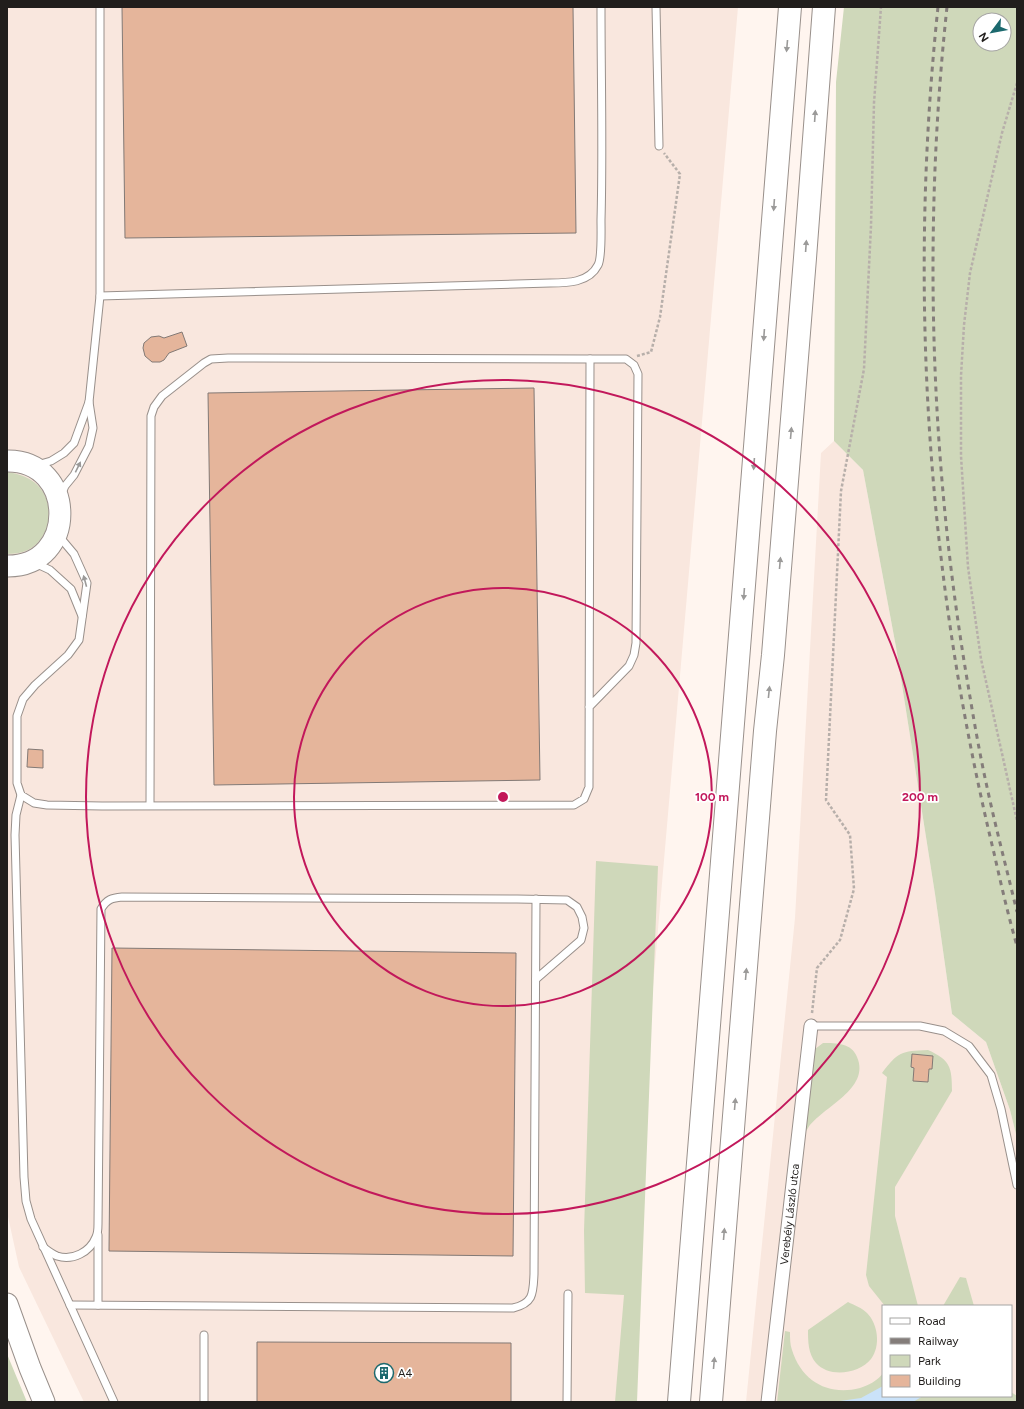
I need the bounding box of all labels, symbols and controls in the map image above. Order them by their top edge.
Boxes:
north arrow [972,12,1012,52]
text: N [976,30,992,44]
one-way arrow [783,40,790,52]
one-way arrow [812,110,819,122]
one-way arrow [771,199,778,211]
one-way arrow [802,240,809,252]
one-way arrow [760,329,767,341]
one-way arrow [787,427,794,439]
one-way arrow [750,458,757,470]
one-way arrow [75,461,81,472]
one-way arrow [777,557,783,569]
one-way arrow [82,574,88,586]
one-way arrow [740,588,747,600]
one-way arrow [766,686,773,698]
centre of rings [496,790,510,804]
text: 100 m [695,790,729,804]
text: 200 m [902,790,938,804]
one-way arrow [742,968,749,980]
one-way arrow [731,1098,738,1110]
street label: Verebély László utca [778,1163,802,1266]
one-way arrow [721,1228,728,1240]
legend [882,1305,1012,1397]
text: Road [918,1314,946,1328]
text: Railway [918,1334,959,1348]
text: Park [918,1354,941,1368]
one-way arrow [710,1357,717,1369]
building icon: A4 [373,1362,395,1384]
place label: A4 [398,1367,412,1380]
text: Building [918,1374,961,1388]

